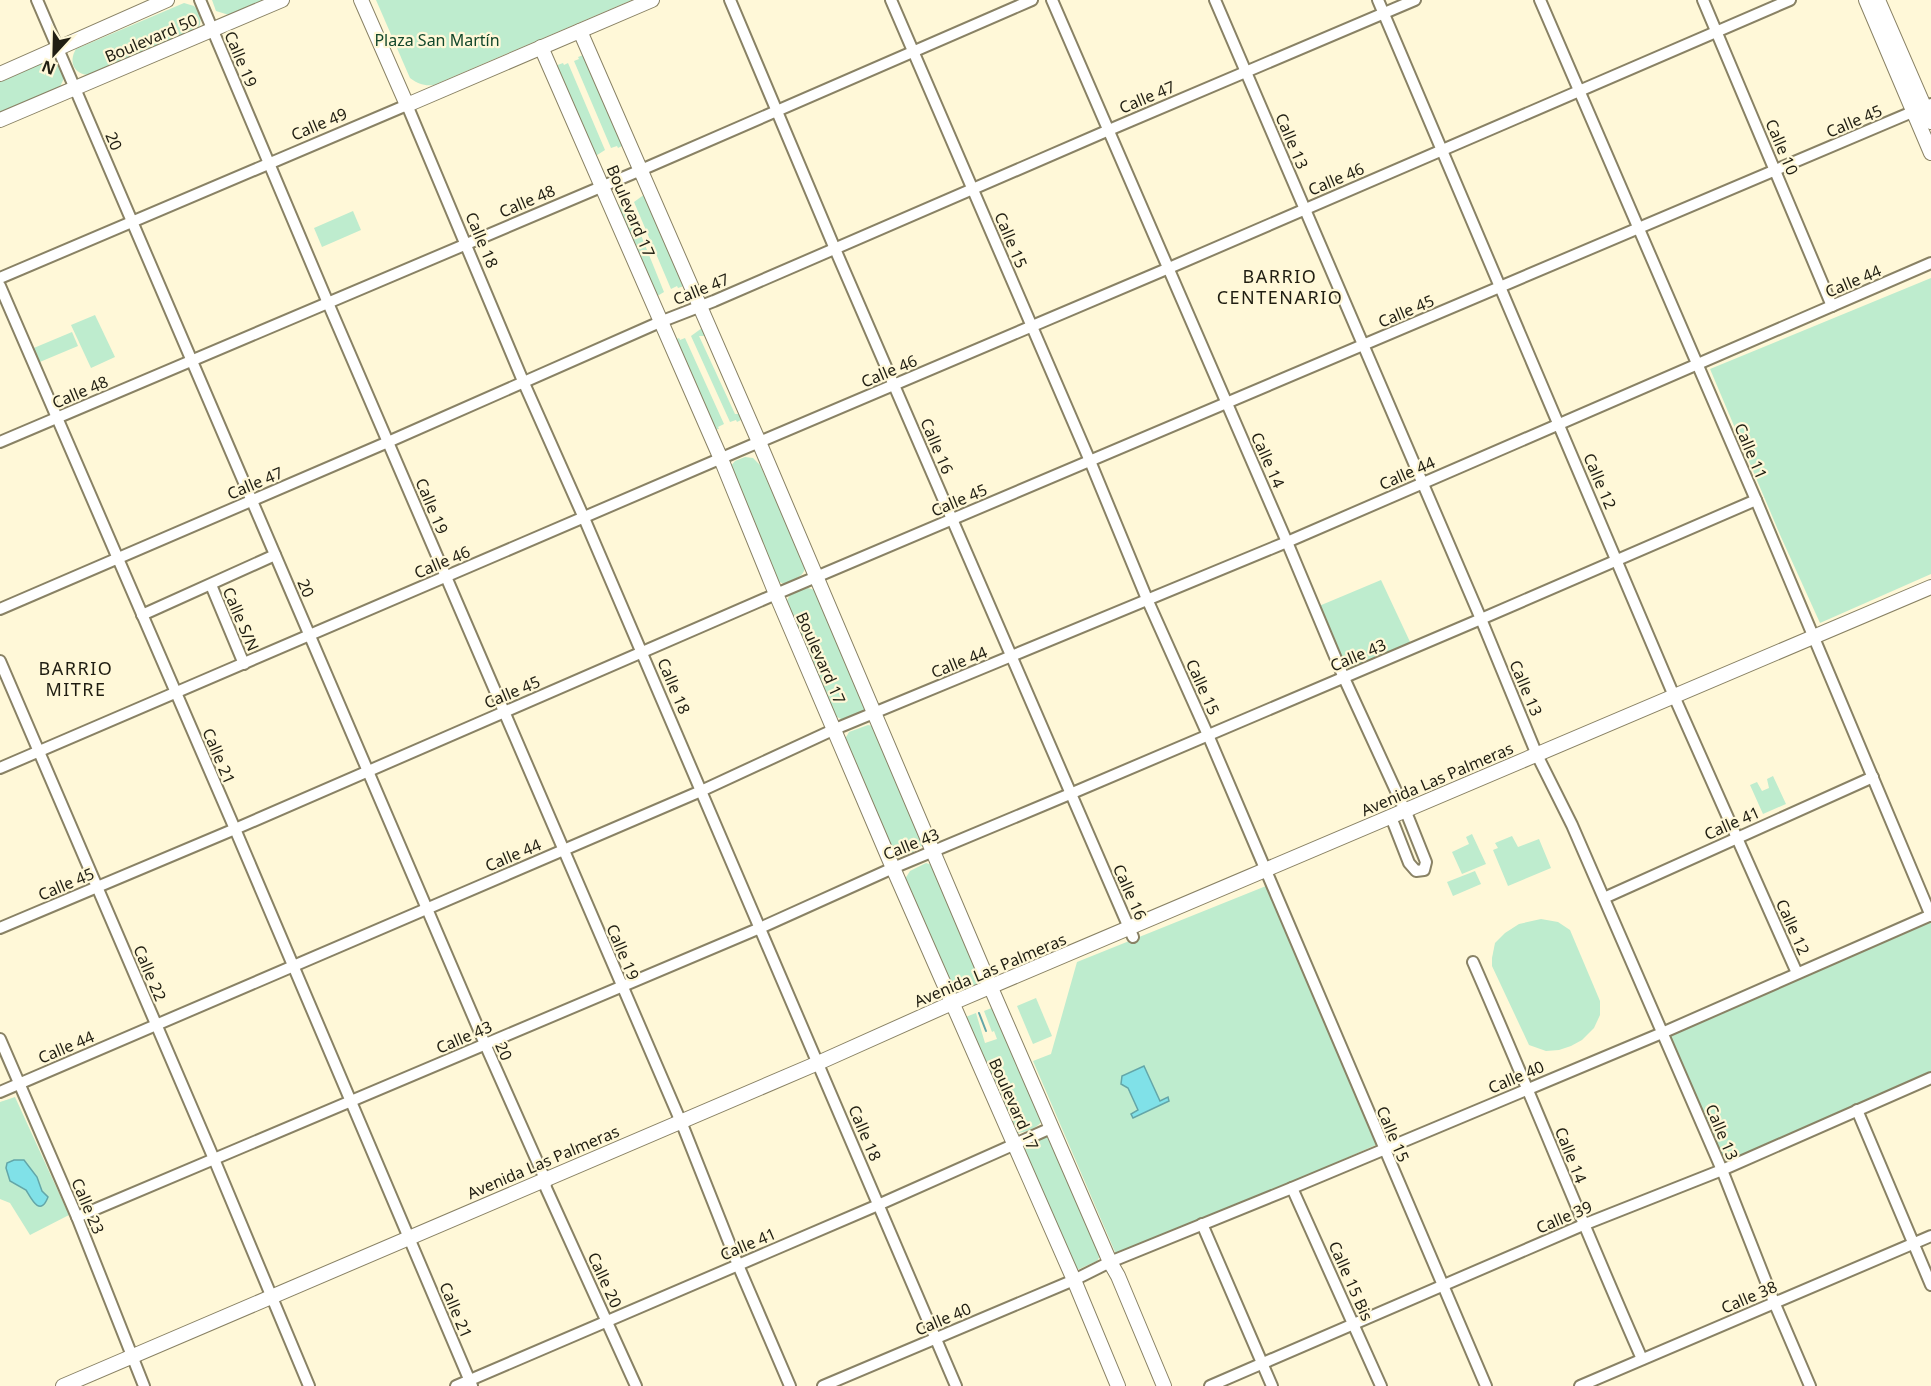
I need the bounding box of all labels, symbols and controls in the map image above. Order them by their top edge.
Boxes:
street label: Boulevard 50 [101,9,201,67]
north arrow [24,24,84,84]
street label: Calle 19 [219,28,263,90]
park label: Plaza San Martín [374,29,500,51]
text: N [38,55,59,81]
street label: Calle 47 [1116,75,1178,119]
street label: Calle 45 [1823,99,1885,143]
street label: Calle 49 [288,102,350,146]
street label: Calle 13 [1270,110,1314,172]
street label: Calle 10 [1760,116,1804,178]
street label: 20 [100,128,128,154]
street label: Calle 46 [1305,157,1367,201]
street label: Boulevard 17 [602,161,660,261]
street label: Calle 48 [496,179,558,223]
street label: Calle 18 [460,209,504,271]
street label: Calle 15 [989,209,1033,271]
street label: Calle 44 [1822,259,1884,303]
district label: BARRIO CENTENARIO [1217,264,1343,309]
street label: Calle 47 [670,268,732,310]
street label: Calle 45 [1375,289,1437,333]
street label: Calle 46 [858,349,920,393]
street label: Calle 48 [49,370,111,414]
street label: Calle 16 [915,415,959,477]
street label: Calle 11 [1729,420,1773,482]
street label: Calle 14 [1246,429,1290,491]
street label: Calle 12 [1578,450,1622,512]
street label: Calle 44 [1376,451,1438,495]
street label: Calle 47 [224,461,286,505]
street label: Calle 19 [410,475,454,537]
street label: Calle 45 [928,478,990,522]
street label: Calle 46 [411,540,473,584]
street label: 20 [292,575,320,601]
street label: Calle S/N [218,584,264,654]
street label: Boulevard 17 [791,609,851,707]
street label: Calle 43 [1327,633,1389,677]
street label: Calle 44 [928,641,990,683]
street label: Calle 18 [652,655,696,717]
district label: BARRIO MITRE [39,656,113,701]
street label: Calle 15 [1181,656,1225,718]
street label: Calle 13 [1504,657,1548,719]
street label: Calle 45 [481,670,543,714]
street label: Calle 21 [197,725,241,787]
street label: Avenida Las Palmeras [1358,737,1516,821]
street label: Calle 41 [1701,801,1763,845]
street label: Calle 43 [880,823,942,865]
street label: Calle 44 [482,833,544,877]
street label: Calle 16 [1108,861,1152,923]
street label: Calle 45 [35,862,97,906]
street label: Calle 12 [1771,896,1815,958]
street label: Calle 19 [601,921,645,983]
street label: Avenida Las Palmeras [911,928,1069,1012]
street label: Calle 22 [128,942,172,1004]
street label: Calle 43 [433,1015,495,1059]
street label: Calle 44 [35,1025,97,1069]
street label: 20 [490,1038,518,1064]
street label: Boulevard 17 [984,1055,1044,1153]
street label: Calle 40 [1485,1055,1547,1099]
street label: Calle 13 [1700,1101,1744,1163]
street label: Calle 18 [843,1102,887,1164]
street label: Calle 15 [1371,1103,1415,1165]
street label: Avenida Las Palmeras [464,1120,622,1204]
street label: Calle 14 [1550,1124,1592,1186]
street label: Calle 23 [66,1175,110,1237]
street label: Calle 39 [1533,1195,1595,1239]
street label: Calle 41 [717,1222,779,1266]
street label: Calle 15 Bis [1324,1238,1378,1324]
street label: Calle 20 [583,1249,627,1311]
street label: Calle 38 [1718,1275,1780,1319]
street label: Calle 21 [434,1279,478,1341]
street label: Calle 40 [912,1297,974,1341]

